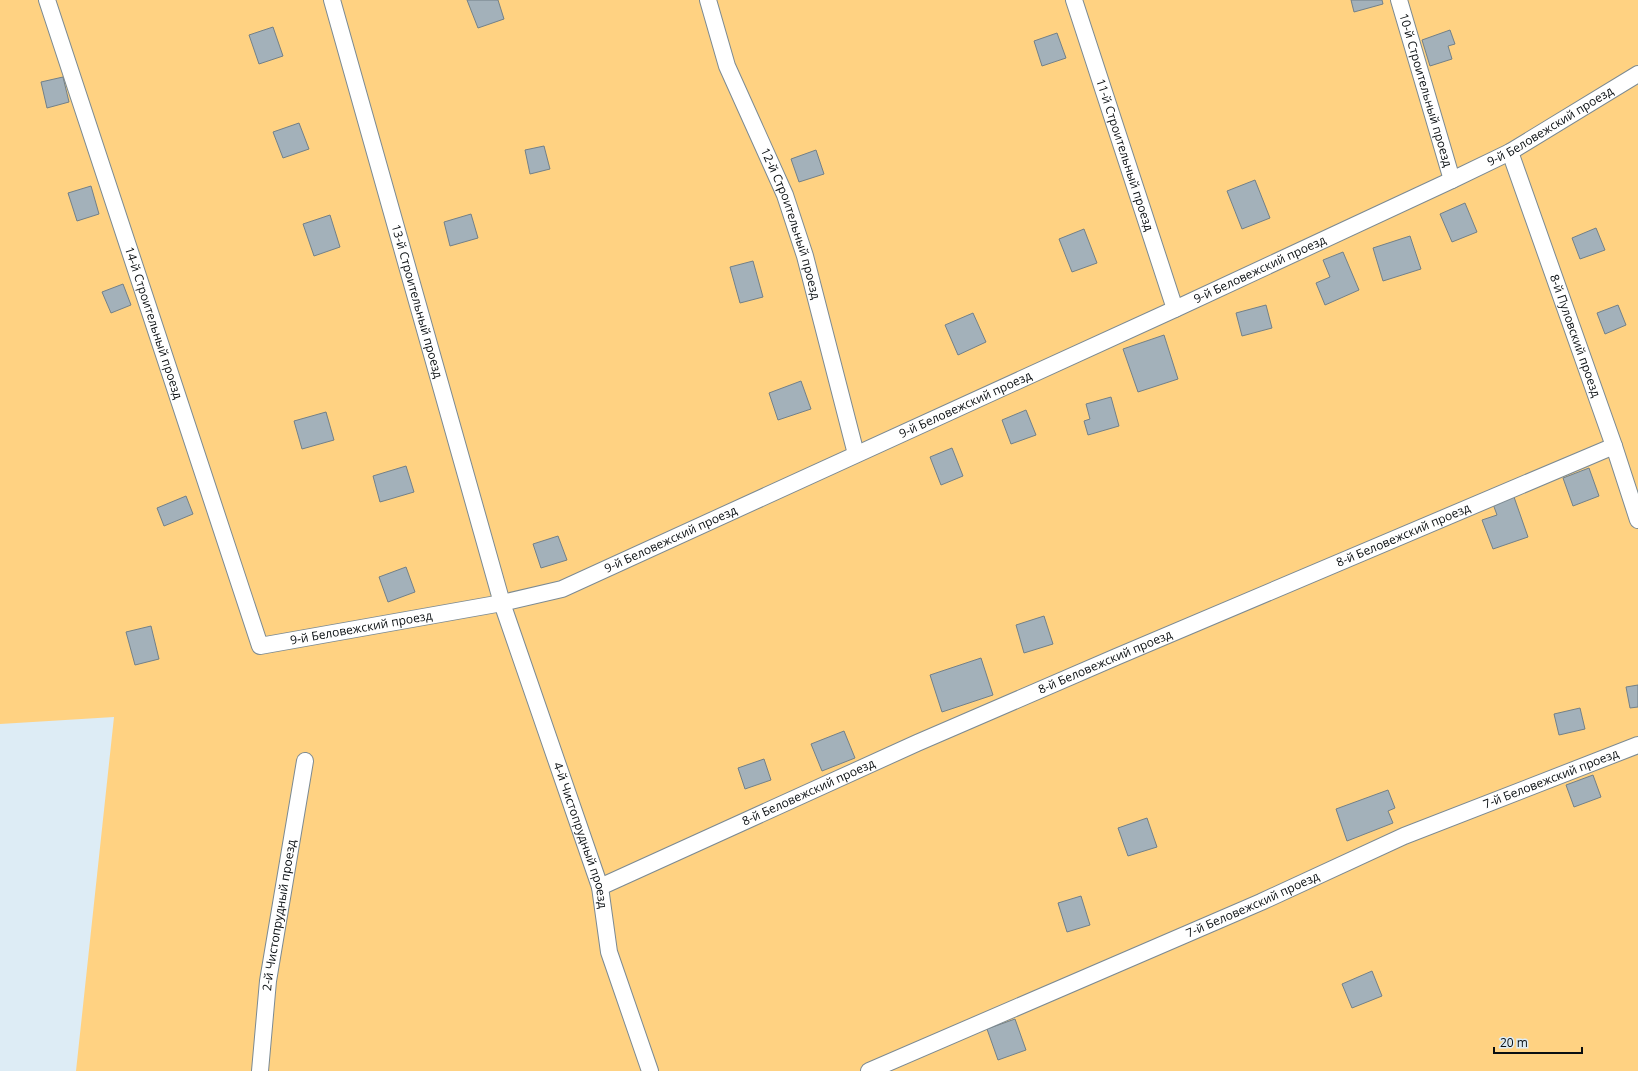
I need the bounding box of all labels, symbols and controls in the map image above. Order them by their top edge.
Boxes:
street label: 10-й Строительный проезд [1395,11,1457,169]
street label: 11-й Строительный проезд [1092,76,1158,233]
street label: 9-й Беловежский проезд [1484,82,1616,170]
street label: 12-й Строительный проезд [757,145,825,301]
street label: 13-й Строительный проезд [388,222,447,380]
street label: 9-й Беловежский проезд [1191,231,1328,307]
street label: 14-й Строительный проезд [121,244,187,401]
street label: 8-й Пуловский проезд [1546,272,1605,399]
street label: 9-й Беловежский проезд [896,367,1034,442]
street label: 8-й Беловежский проезд [1334,499,1473,571]
street label: 9-й Беловежский проезд [601,501,740,577]
street label: 9-й Беловежский проезд [289,607,434,648]
street label: 8-й Беловежский проезд [1035,625,1174,698]
street label: 7-й Беловежский проезд [1481,744,1621,812]
street label: 8-й Беловежский проезд [739,754,877,829]
street label: 4-й Чистопрудный проезд [550,760,612,909]
street label: 2-й Чистопрудный проезд [258,838,300,991]
street label: 7-й Беловежский проезд [1183,867,1322,941]
scale bar [1494,1029,1582,1055]
text: 20 m [1500,1034,1528,1051]

